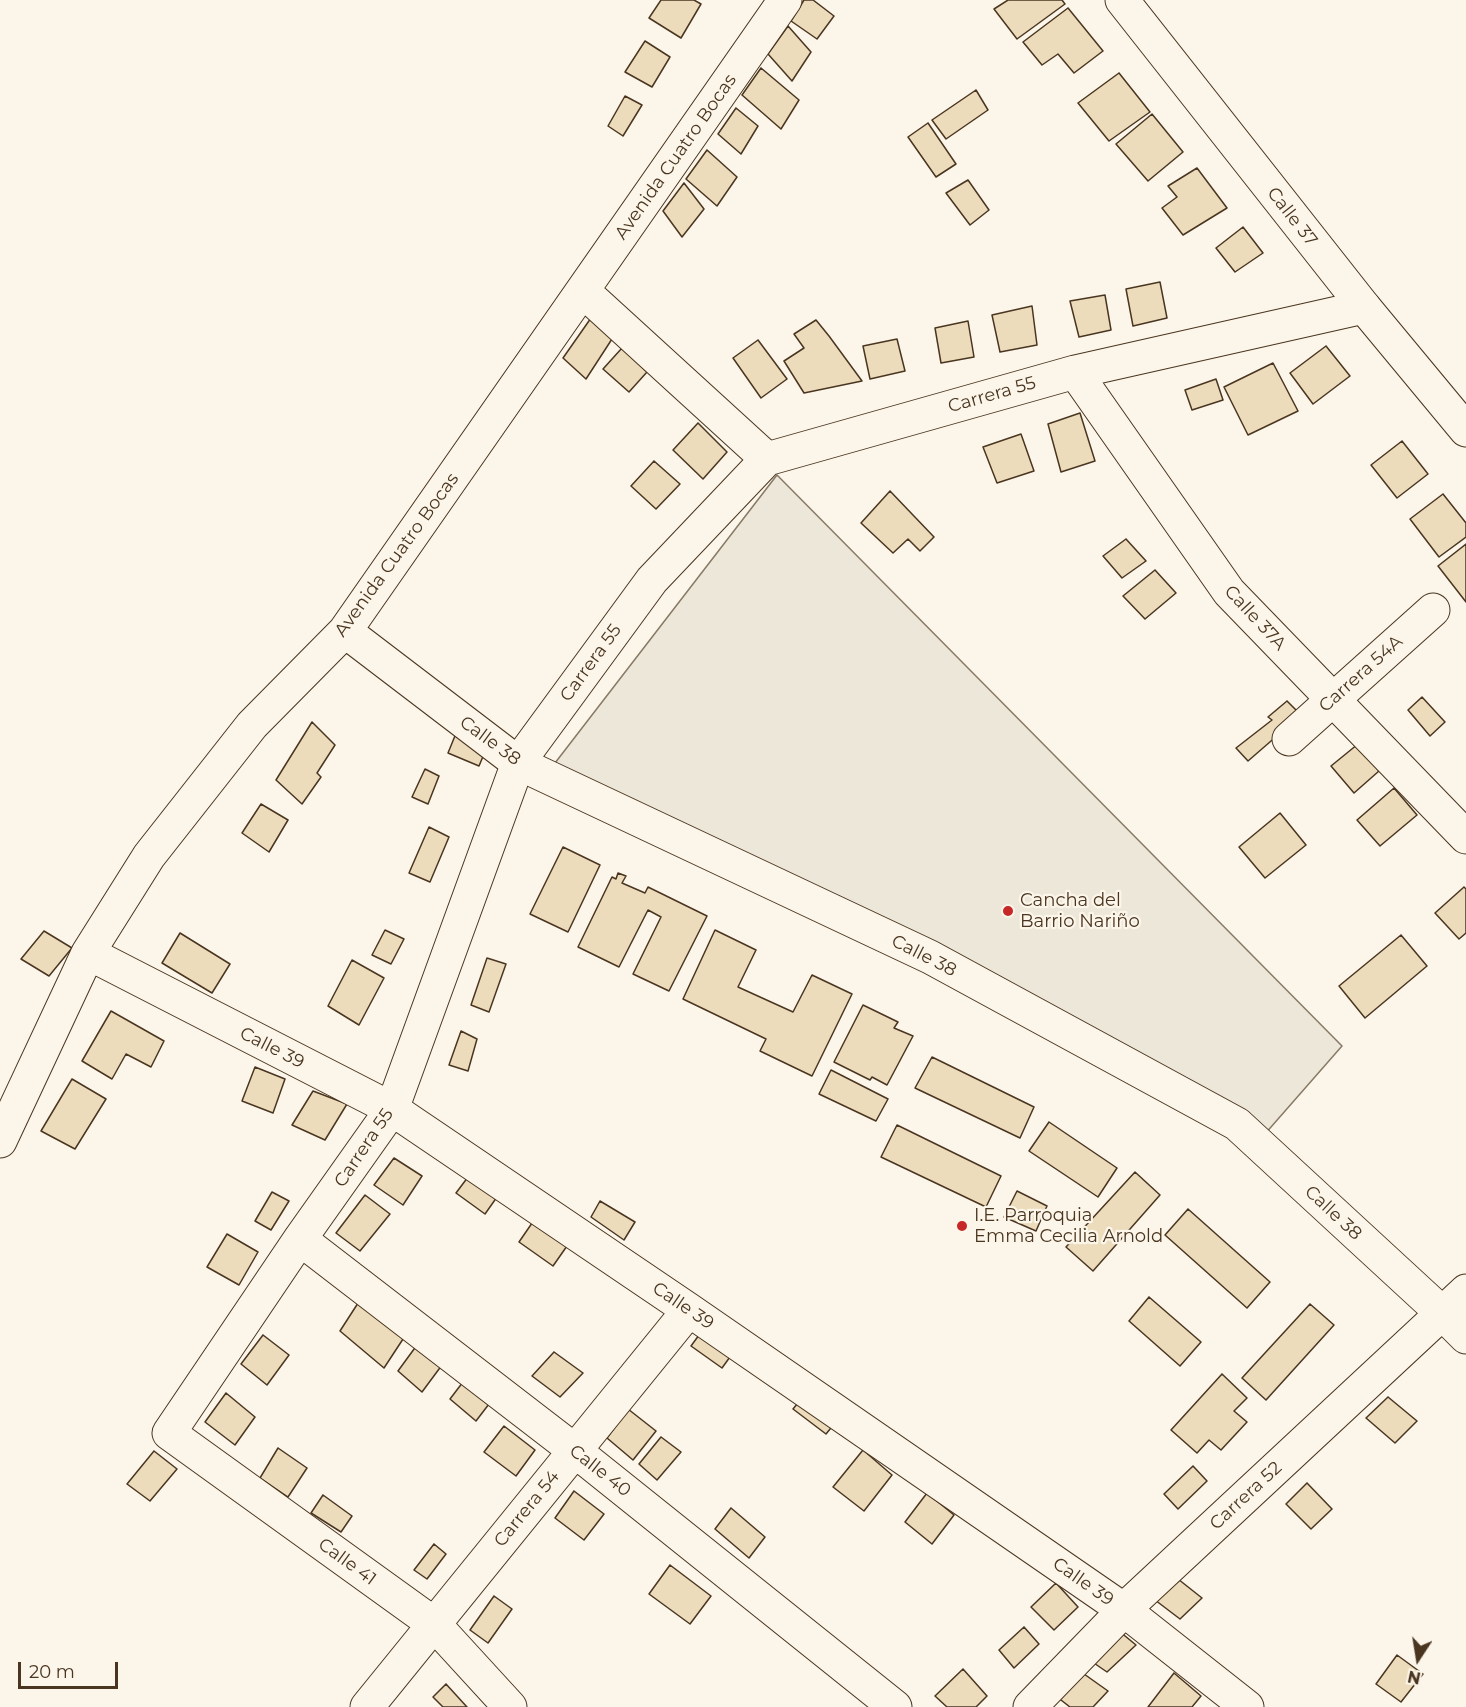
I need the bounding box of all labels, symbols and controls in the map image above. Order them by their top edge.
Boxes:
street label: Avenida Cuatro Bocas [611,70,741,244]
street label: Calle 37 [1262,183,1322,251]
street label: Carrera 55 [946,372,1038,418]
street label: Avenida Cuatro Bocas [330,469,464,641]
street label: Calle 37A [1220,581,1290,655]
street label: Carrera 55 [556,620,626,706]
street label: Carrera 54A [1315,631,1407,717]
street label: Calle 38 [455,712,525,770]
place label: Cancha del Barrio Nariño [1020,890,1140,932]
marker: Cancha del Barrio Nariño [1001,904,1015,918]
street label: Calle 38 [888,930,960,982]
street label: Calle 39 [236,1023,308,1073]
street label: Carrera 55 [330,1105,398,1191]
street label: Calle 38 [1300,1181,1366,1245]
place label: I.E. Parroquia Emma Cecilia Arnold [974,1205,1163,1248]
marker: I.E. Parroquia Emma Cecilia Arnold [955,1219,969,1233]
street label: Calle 39 [648,1278,718,1334]
street label: Calle 40 [565,1440,635,1502]
street label: Carrera 52 [1206,1457,1286,1535]
street label: Carrera 54 [490,1466,564,1552]
street label: Calle 41 [314,1534,380,1590]
street label: Calle 39 [1048,1553,1118,1611]
north arrow [1388,1629,1448,1689]
scale bar [21,1650,122,1688]
text: 20 m [29,1661,75,1683]
text: N [1406,1666,1422,1688]

